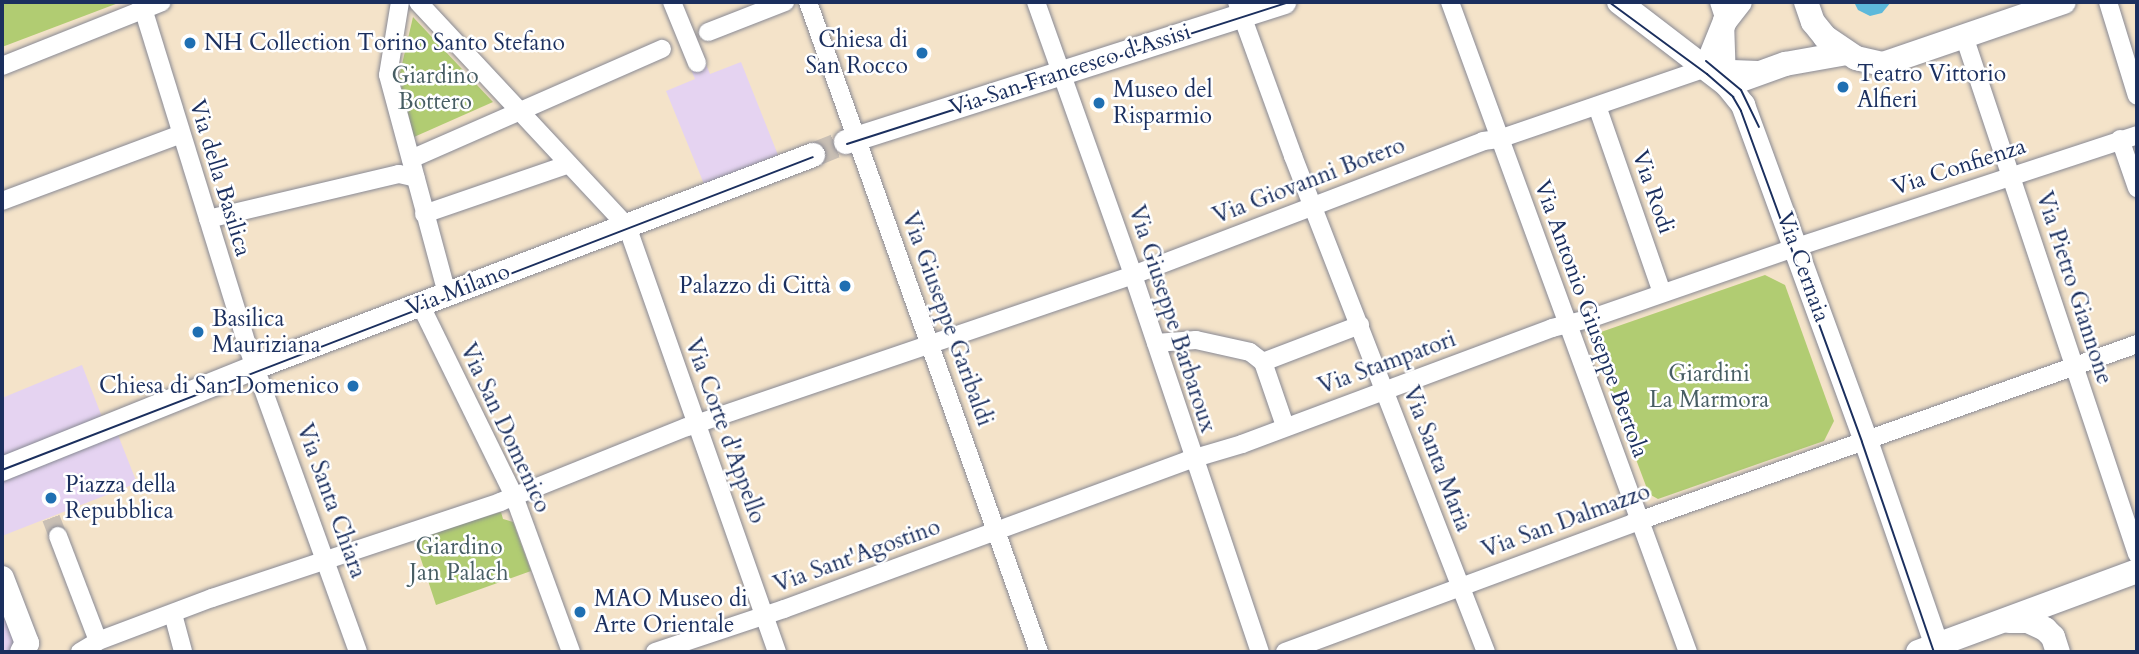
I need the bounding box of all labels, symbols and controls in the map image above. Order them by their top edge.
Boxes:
street label: Via San Francesco d'Assisi [946,18,1194,122]
place label: Chiesa di San Rocco [806,26,908,80]
place label: NH Collection Torino Santo Stefano [204,29,565,57]
marker: NH Collection Torino Santo Stefano [182,35,198,51]
marker: Chiesa di San Rocco [914,45,930,61]
place label: Teatro Vittorio Alfieri [1857,60,2006,114]
park label: Giardino Bottero [391,62,479,116]
place label: Museo del Risparmio [1113,76,1213,130]
marker: Teatro Vittorio Alfieri [1835,79,1851,95]
marker: Museo del Risparmio [1091,95,1107,111]
street label: Via della Basilica [183,96,257,260]
street label: Via Giovanni Botero [1209,132,1409,230]
street label: Via Confienza [1889,132,2029,202]
street label: Via Rodi [1626,147,1680,237]
street label: Via Antonio Giuseppe Bertola [1528,176,1654,462]
street label: Via Pietro Giannone [2030,188,2118,388]
street label: Via Giuseppe Barbaroux [1122,202,1222,436]
street label: Via Giuseppe Garibaldi [895,208,999,430]
street label: Via Cernaia [1770,208,1836,326]
street label: Via Milano [402,258,514,322]
place label: Palazzo di Città [679,272,831,300]
marker: Palazzo di Città [837,278,853,294]
place label: Basilica Mauriziana [212,305,321,359]
marker: Basilica Mauriziana [190,324,206,340]
street label: Via Stampatori [1314,325,1460,401]
street label: Via Corte d'Appello [679,335,771,527]
street label: Via San Domenico [454,339,556,517]
park label: Giardini La Marmora [1649,360,1769,414]
place label: Chiesa di San Domenico [99,372,339,400]
marker: Chiesa di San Domenico [345,378,361,394]
street label: Via Santa Maria [1397,382,1477,536]
street label: Via Santa Chiara [290,420,372,582]
place label: Piazza della Repubblica [65,471,176,525]
street label: Via San Dalmazzo [1478,478,1654,564]
marker: Piazza della Repubblica [43,490,59,506]
street label: Via Sant'Agostino [770,513,944,599]
park label: Giardino Jan Palach [409,533,509,587]
place label: MAO Museo di Arte Orientale [594,585,748,639]
marker: MAO Museo di Arte Orientale [572,604,588,620]

